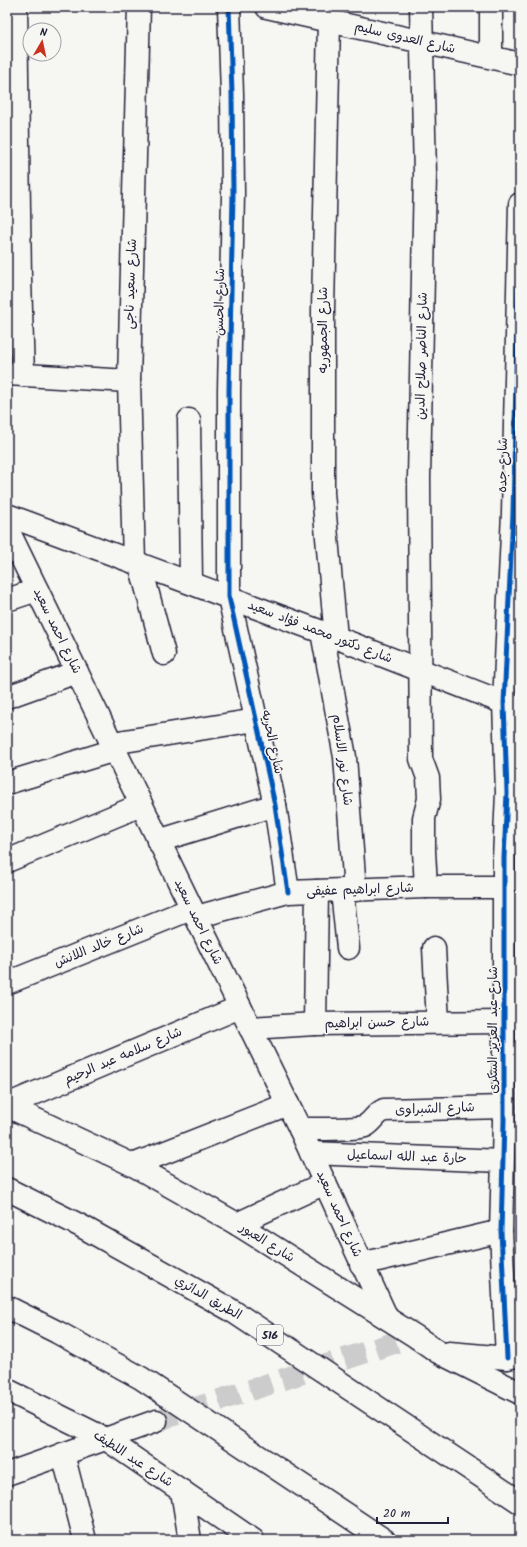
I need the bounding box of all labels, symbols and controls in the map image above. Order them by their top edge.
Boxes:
street label: شارع العدوى سليم [353,16,457,60]
north arrow [22,22,62,62]
text: N [39,24,48,43]
street label: شارع سعيد ناجى [119,238,143,330]
street label: شارع الحسن [209,268,231,336]
street label: شارع الجمهوريه [313,287,334,373]
street label: شارع الناصر صلاح الدين [410,292,434,420]
street label: شارع جده [492,437,514,493]
street label: شارع احمد سعيد [27,584,87,678]
street label: شارع دكتور محمد فؤاد سعيد [245,595,395,669]
street label: شارع الحريه [255,708,289,776]
street label: شارع نور الاسلام [326,713,358,807]
street label: شارع احمد سعيد [168,875,228,969]
street label: شارع ابراهيم عفيفى [306,878,414,902]
street label: شارع خالد اللانش [51,919,147,973]
street label: شارع عبد العزيز السكرى [483,966,504,1094]
street label: شارع حسن ابراهيم [325,1012,429,1034]
street label: شارع سلامه عبد الرحيم [61,1022,185,1090]
street label: شارع الشبراوى [395,1097,475,1121]
street label: حارة عبد الله اسماعيل [347,1144,467,1170]
street label: شارع احمد سعيد [310,1167,368,1261]
street label: شارع العبور [234,1217,299,1268]
street label: الطريق الدائري [171,1270,245,1326]
road number: 516 [257,1325,283,1345]
street label: شارع عبد اللطيف [89,1425,177,1493]
scale bar [377,1499,448,1525]
text: 20 m [383,1504,411,1523]

